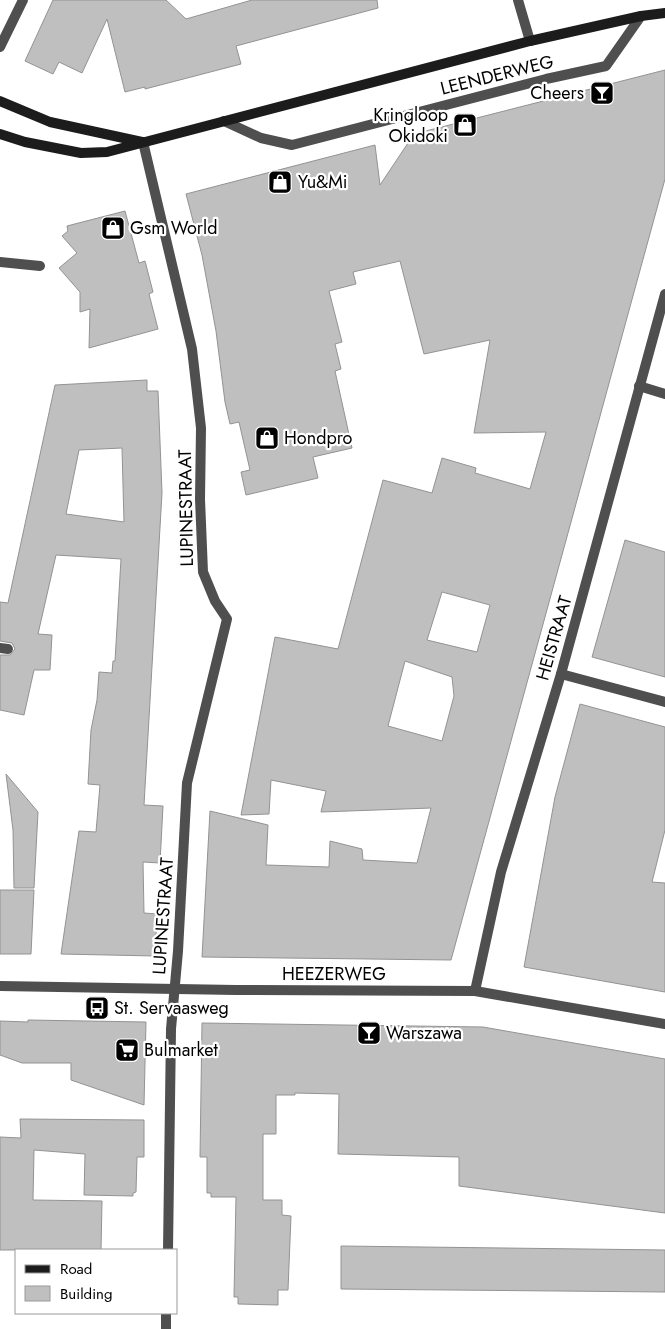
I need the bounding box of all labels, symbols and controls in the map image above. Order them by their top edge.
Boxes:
street label: LEENDERWEG [438,48,556,102]
place label: Cheers [530,80,584,106]
bar icon: Cheers [589,80,615,106]
place label: Kringloop Okidoki [373,102,448,149]
shop icon: Kringloop Okidoki [452,112,478,138]
shop icon: Yu&Mi [267,169,293,195]
place label: Yu&Mi [298,169,348,195]
shop icon: Gsm World [100,215,126,241]
place label: Gsm World [130,215,217,241]
shop icon: Hondpro [254,425,280,451]
place label: Hondpro [284,425,353,451]
street label: LUPINESTRAAT [172,449,200,567]
street label: HEISTRAAT [530,592,579,683]
street label: LUPINESTRAAT [146,856,180,975]
street label: HEEZERWEG [282,961,386,987]
bus stop icon: St. Servaasweg [84,995,110,1021]
place label: St. Servaasweg [114,995,229,1021]
bar icon: Warszawa [356,1020,382,1046]
place label: Warszawa [386,1020,462,1046]
supermarket icon: Bulmarket [114,1037,140,1063]
place label: Bulmarket [144,1037,218,1063]
legend [15,1249,178,1314]
text: Road [60,1258,92,1280]
text: Building [60,1283,112,1305]

